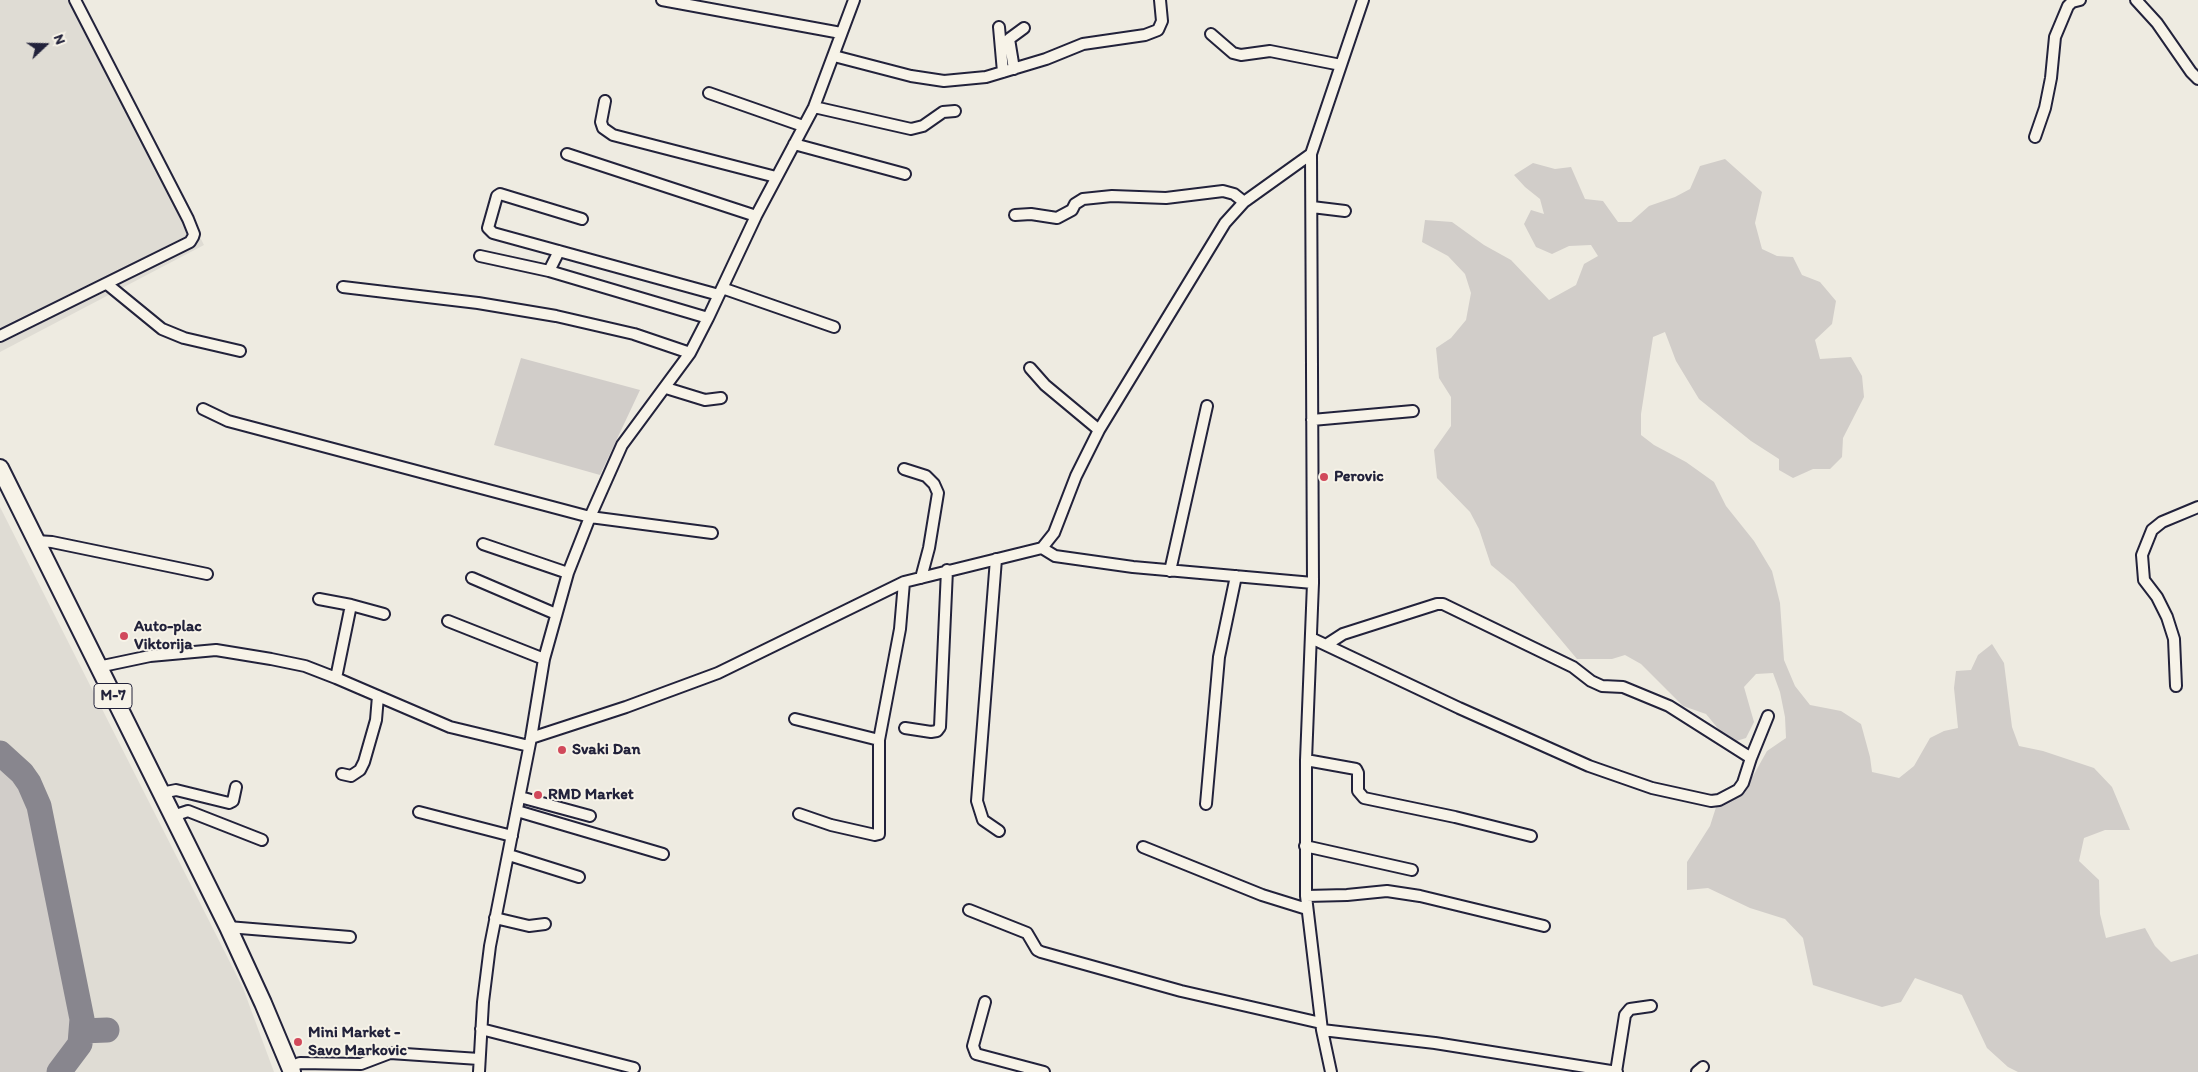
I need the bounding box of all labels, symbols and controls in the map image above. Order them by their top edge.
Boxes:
north arrow [20,20,70,70]
text: N [50,32,69,47]
place label: Perovic [1334,467,1384,487]
marker: Perovic [1318,471,1330,483]
place label: Auto-plac Viktorija [134,617,202,655]
marker: Auto-plac Viktorija [118,630,130,642]
road number: M-7 [94,684,132,708]
place label: Svaki Dan [572,740,640,760]
marker: Svaki Dan [556,744,568,756]
place label: RMD Market [548,785,634,805]
marker: RMD Market [532,789,544,801]
place label: Mini Market - Savo Markovic [308,1023,407,1061]
marker: Mini Market - Savo Markovic [292,1036,304,1048]

